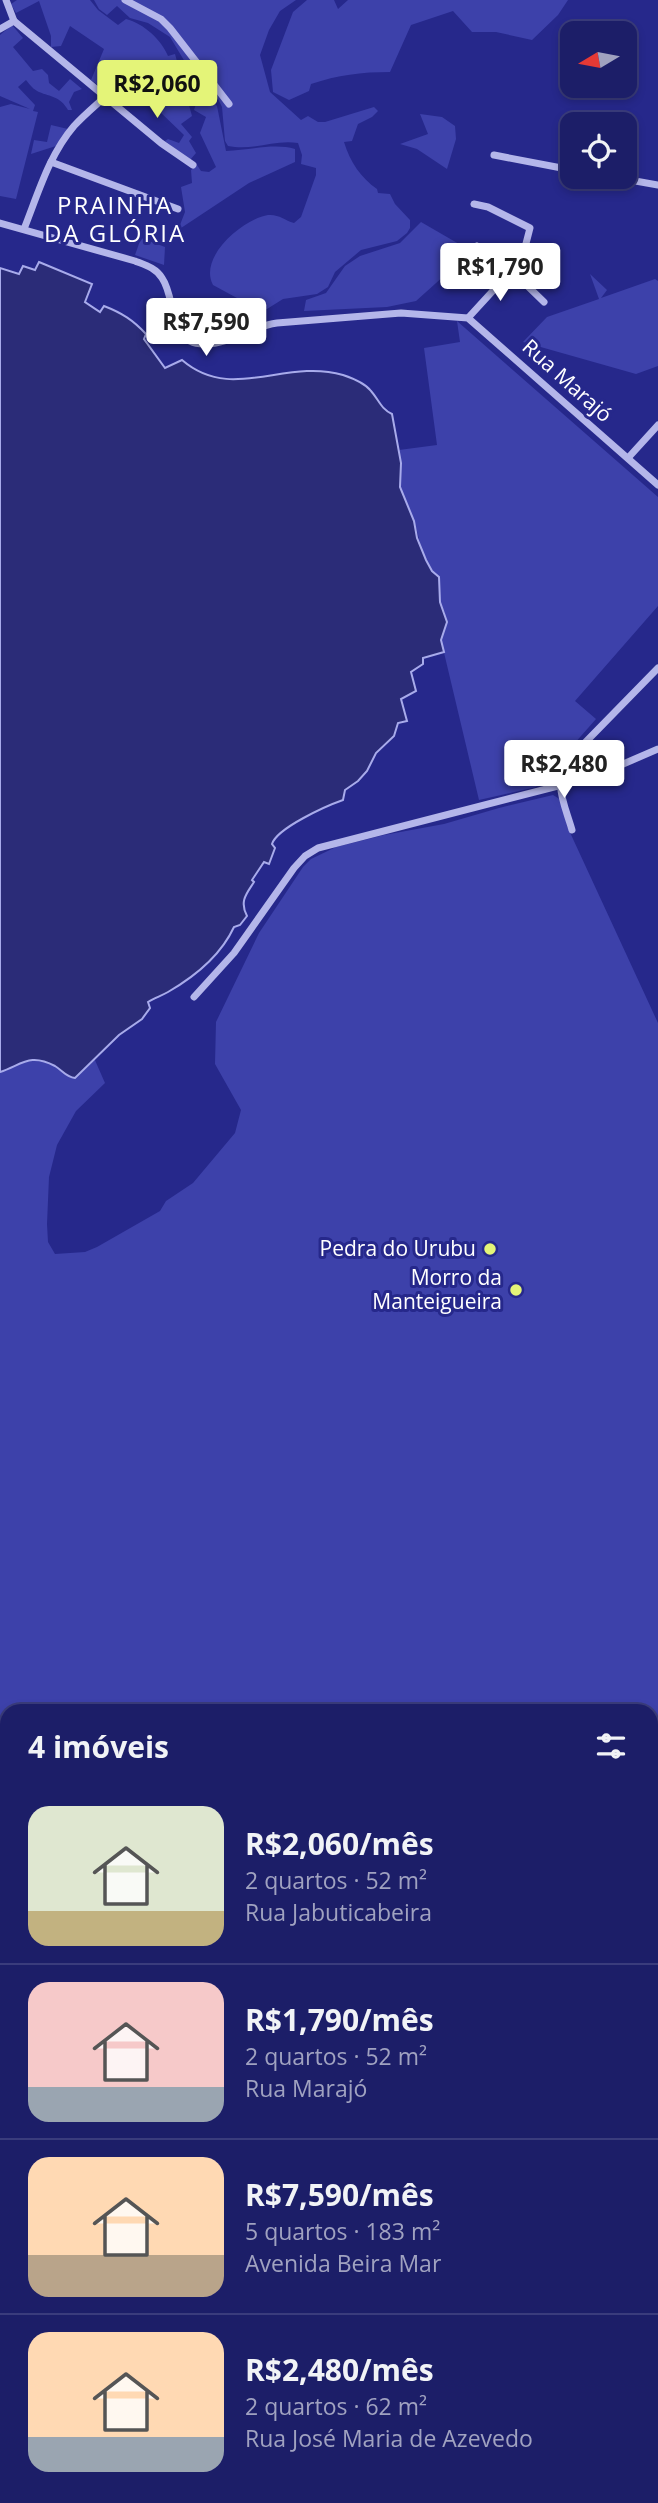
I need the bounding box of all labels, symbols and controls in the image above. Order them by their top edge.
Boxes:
north arrow [560,21,637,98]
map controls [560,21,637,189]
pin: R$2,060 [92,60,222,120]
text: R$2,060 [113,67,201,99]
button: locate [560,112,637,189]
district label: PRAINHA DA GLÓRIA [44,188,186,249]
pin: R$1,790 [435,244,565,303]
text: R$1,790 [456,250,544,282]
pin: R$7,590 [141,298,271,358]
text: R$7,590 [162,305,250,337]
street label: Rua Marajó [517,332,619,428]
pin: R$2,480 [499,740,629,800]
text: R$2,480 [520,747,608,779]
place label: Pedra do Urubu [320,1234,476,1262]
marker: Pedra do Urubu [482,1241,498,1257]
place label: Morro da Manteigueira [372,1263,502,1315]
marker: Morro da Manteigueira [508,1282,524,1298]
text: 4 imóveis [28,1726,169,1767]
icon: filters [592,1727,630,1765]
text: R$2,060/mês [245,1823,434,1864]
icon: home [84,1834,168,1918]
text: 2 quartos · 52 m² [245,1864,427,1896]
text: Rua Jabuticabeira [245,1896,432,1928]
text: R$1,790/mês [245,1999,434,2040]
icon: home [84,2010,168,2094]
text: 2 quartos · 52 m² [245,2040,427,2072]
text: Rua Marajó [245,2072,367,2104]
text: R$7,590/mês [245,2174,434,2215]
icon: home [84,2185,168,2269]
text: 5 quartos · 183 m² [245,2215,440,2247]
text: Avenida Beira Mar [245,2247,441,2279]
text: R$2,480/mês [245,2349,434,2390]
icon: home [84,2360,168,2444]
text: 2 quartos · 62 m² [245,2390,427,2422]
text: Rua José Maria de Azevedo [245,2422,533,2454]

